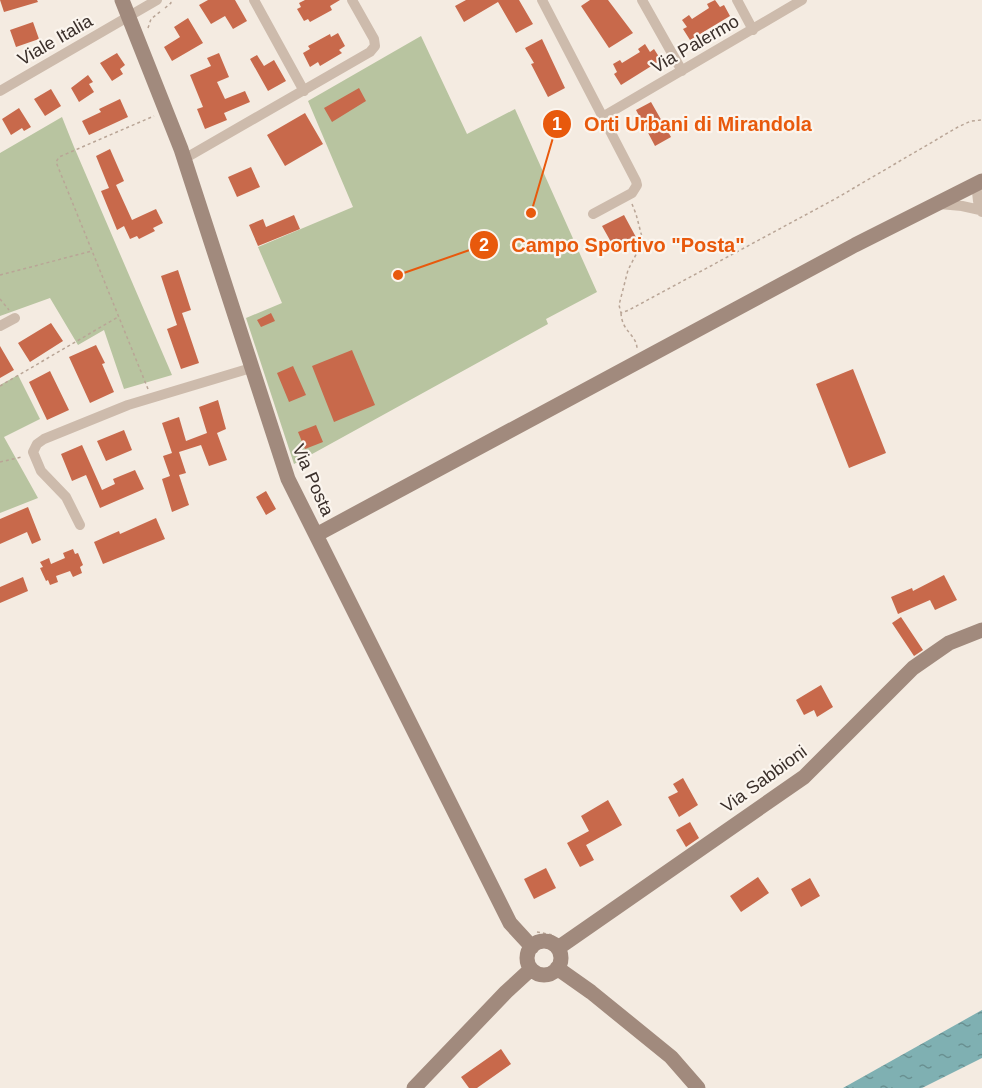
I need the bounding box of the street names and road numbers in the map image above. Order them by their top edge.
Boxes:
street label: Viale Italia [14,10,97,69]
street label: Via Palermo [648,11,742,77]
street label: Via Posta [288,441,338,520]
street label: Via Sabbioni [717,741,811,817]

